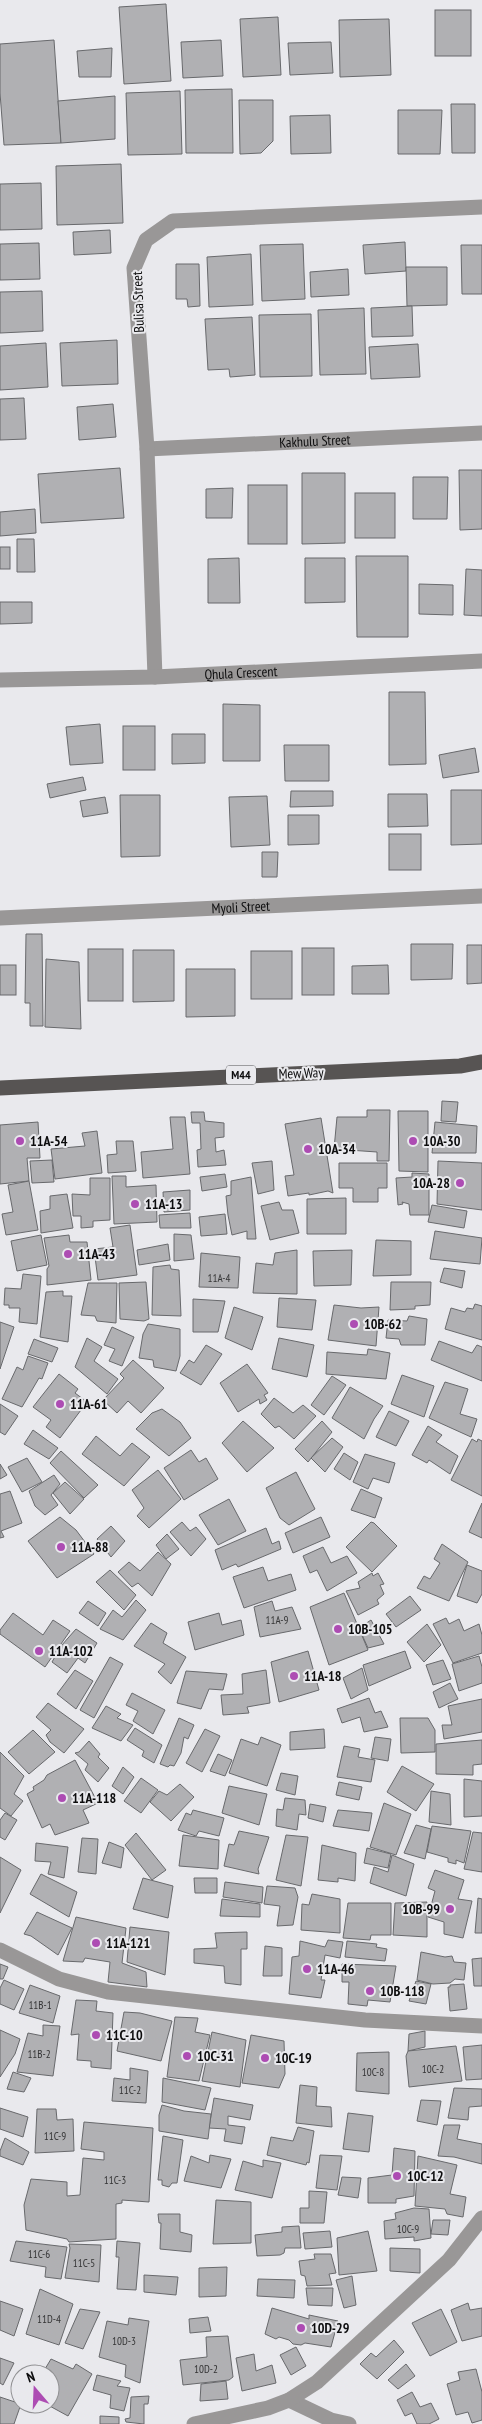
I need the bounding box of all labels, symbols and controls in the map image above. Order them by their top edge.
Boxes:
street label: Bulisa Street [128,271,148,333]
street label: Kakhulu Street [279,430,351,452]
street label: Qhula Crescent [204,662,278,684]
street label: Myoli Street [211,897,271,917]
street label: Mew Way [278,1063,325,1083]
road number: M44 [226,1066,256,1084]
place label: 11A-54 [30,1132,68,1150]
place label: 10A-30 [423,1132,461,1150]
marker: 11A-54 [14,1135,26,1147]
marker: 10A-30 [407,1135,419,1147]
place label: 10A-34 [318,1140,356,1158]
marker: 10A-34 [302,1143,314,1155]
place label: 10A-28 [413,1174,450,1192]
marker: 10A-28 [454,1177,466,1189]
place label: 11A-13 [145,1195,183,1213]
marker: 11A-13 [129,1198,141,1210]
place label: 11A-43 [78,1245,116,1263]
marker: 11A-43 [62,1248,74,1260]
house number: 11A-4 [208,1271,230,1285]
place label: 10B-62 [364,1315,402,1333]
marker: 10B-62 [348,1318,360,1330]
place label: 11A-61 [70,1395,108,1413]
marker: 11A-61 [54,1398,66,1410]
place label: 11A-88 [71,1538,109,1556]
marker: 11A-88 [55,1541,67,1553]
house number: 11A-9 [266,1613,288,1627]
place label: 10B-105 [348,1620,393,1638]
marker: 10B-105 [332,1623,344,1635]
place label: 11A-102 [49,1642,93,1660]
marker: 11A-102 [33,1645,45,1657]
place label: 11A-18 [304,1667,342,1685]
marker: 11A-18 [288,1670,300,1682]
place label: 11A-118 [72,1789,116,1807]
marker: 11A-118 [56,1792,68,1804]
place label: 10B-99 [402,1900,440,1918]
marker: 10B-99 [444,1903,456,1915]
place label: 11A-121 [106,1934,150,1952]
marker: 11A-121 [90,1937,102,1949]
place label: 11A-46 [317,1960,355,1978]
marker: 11A-46 [301,1963,313,1975]
place label: 10B-118 [380,1982,425,2000]
marker: 10B-118 [364,1985,376,1997]
house number: 11B-1 [28,1998,52,2012]
place label: 11C-10 [106,2026,143,2044]
marker: 11C-10 [90,2029,102,2041]
house number: 11B-2 [27,2047,51,2061]
place label: 10C-31 [197,2047,234,2065]
place label: 10C-19 [275,2049,312,2067]
marker: 10C-31 [181,2050,193,2062]
marker: 10C-19 [259,2052,271,2064]
house number: 10C-2 [422,2062,444,2076]
house number: 10C-8 [362,2065,384,2079]
house number: 11C-2 [119,2083,141,2097]
house number: 11C-9 [44,2129,66,2143]
place label: 10C-12 [407,2167,444,2185]
marker: 10C-12 [391,2170,403,2182]
house number: 11C-3 [104,2173,126,2187]
house number: 10C-9 [397,2222,419,2236]
house number: 11C-6 [28,2247,50,2261]
house number: 11C-5 [73,2256,95,2270]
house number: 11D-4 [37,2312,61,2326]
place label: 10D-29 [311,2319,350,2337]
marker: 10D-29 [295,2322,307,2334]
house number: 10D-3 [112,2334,136,2348]
house number: 10D-2 [194,2362,218,2376]
north arrow [10,2364,60,2414]
text: N [24,2367,37,2386]

